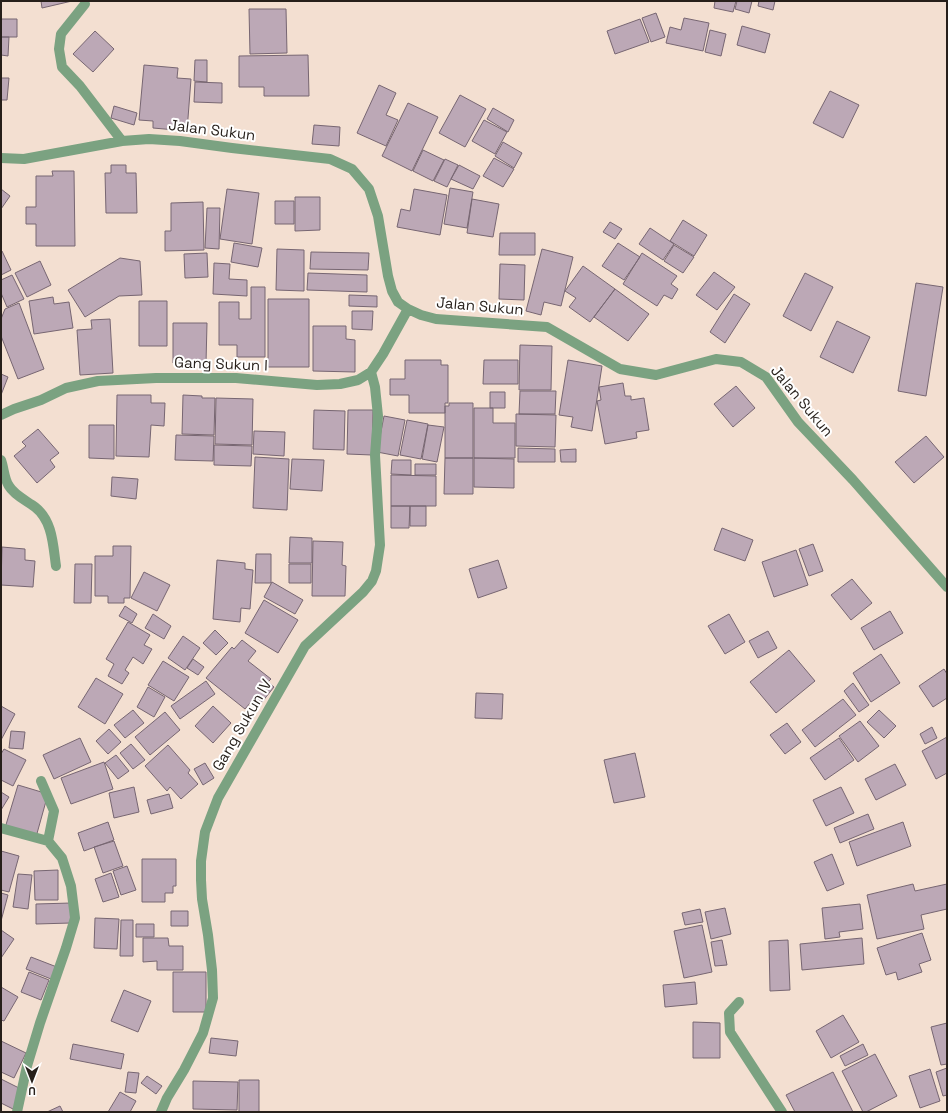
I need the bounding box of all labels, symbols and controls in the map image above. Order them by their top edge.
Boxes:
street label: Jalan Sukun [168,115,257,144]
street label: Jalan Sukun [436,292,524,319]
street label: Gang Sukun I [174,352,268,375]
street label: Jalan Sukun [767,361,838,440]
street label: Gang Sukun IV [208,675,276,774]
north arrow [12,1061,52,1101]
text: U [28,1084,36,1098]

